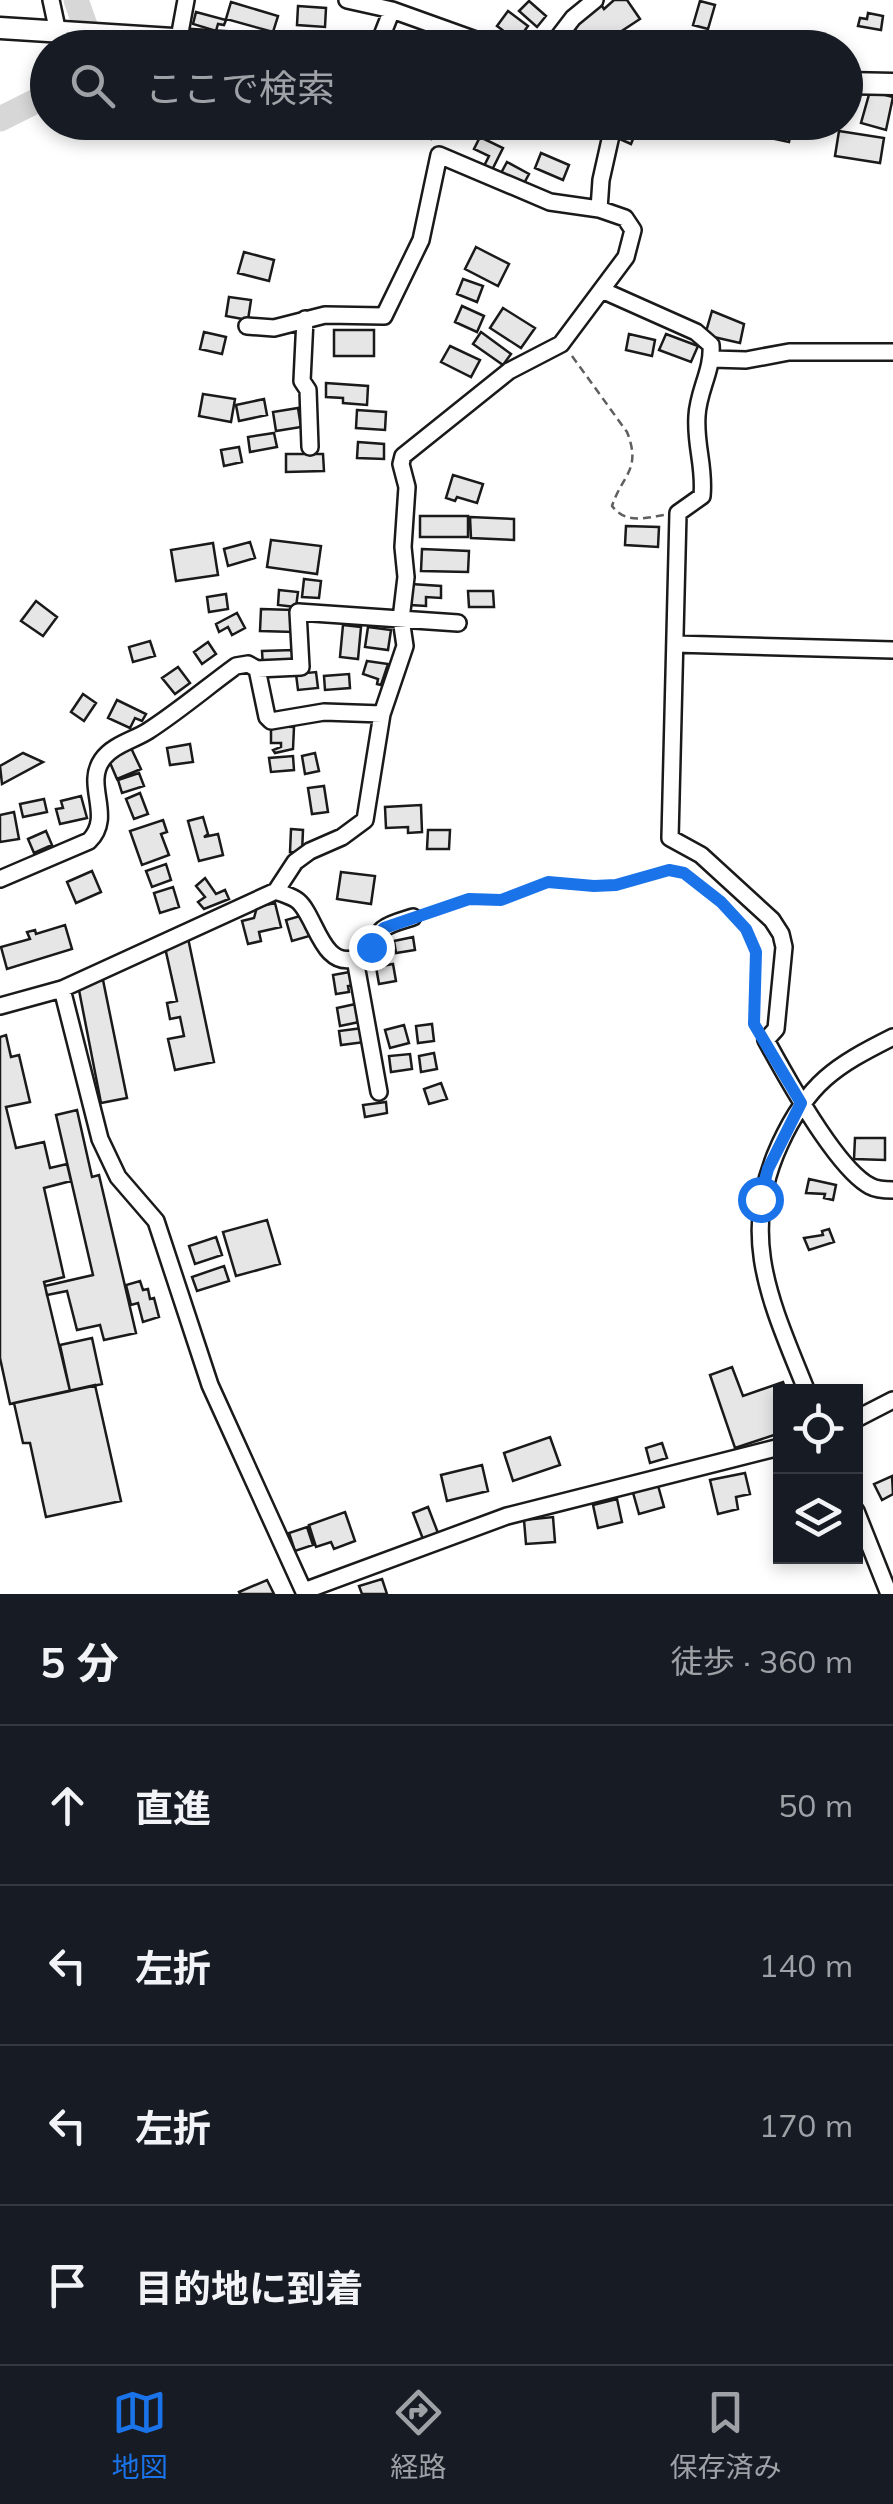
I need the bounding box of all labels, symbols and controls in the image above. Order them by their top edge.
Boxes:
search box [30,30,863,140]
icon: search [65,58,120,113]
text: ここで検索 [145,64,335,112]
route end [349,925,395,971]
route start [738,1177,784,1223]
map controls [773,1384,863,1564]
button: locate [773,1384,863,1474]
button: layers [773,1474,863,1564]
text: 5 分 [40,1636,119,1689]
text: 徒歩 · 360 m [671,1641,853,1681]
icon: ahead [40,1778,95,1833]
text: 直進 [135,1784,211,1832]
text: 50 m [778,1785,853,1825]
icon: left [40,1938,95,1993]
text: 左折 [135,1944,211,1992]
text: 140 m [759,1945,853,1985]
icon: left [40,2098,95,2153]
text: 左折 [135,2104,211,2152]
text: 170 m [759,2105,853,2145]
icon: arrive [40,2258,95,2313]
text: 目的地に到着 [135,2264,363,2312]
tab: 地図 [111,2385,168,2485]
tab: 経路 [390,2385,447,2485]
tab: 保存済み [669,2385,782,2485]

